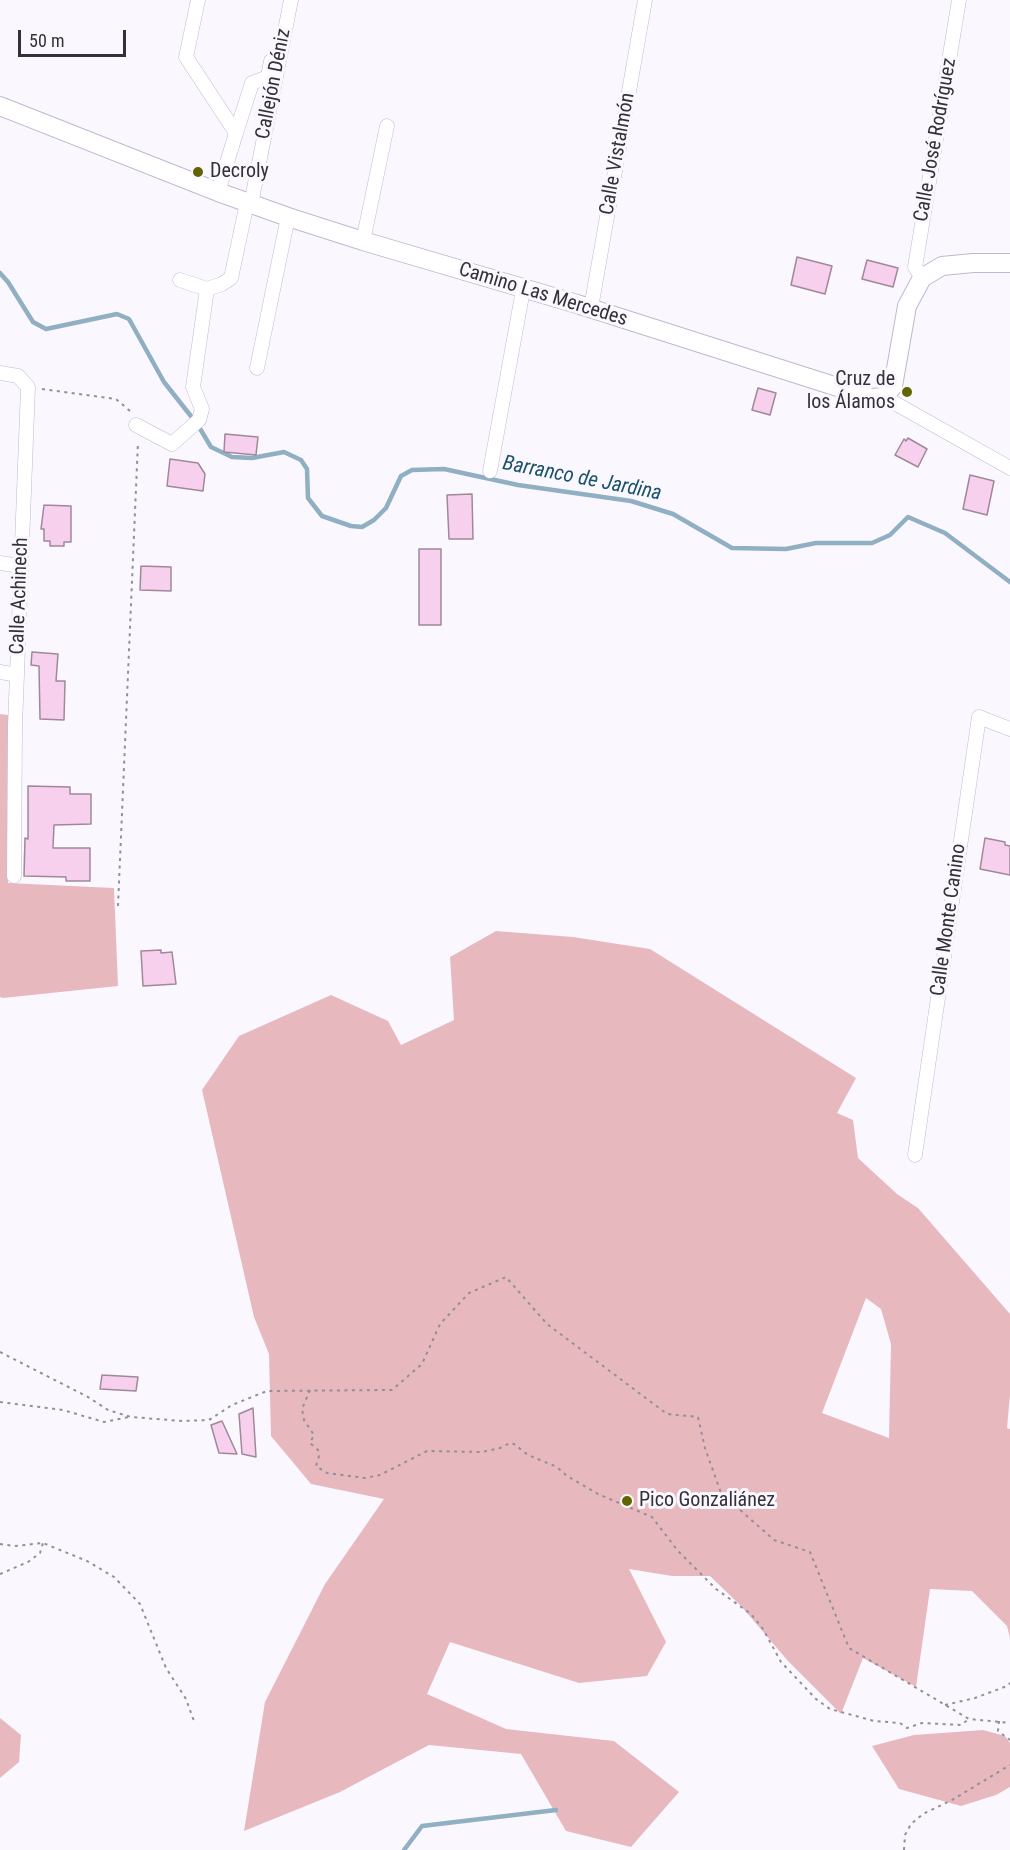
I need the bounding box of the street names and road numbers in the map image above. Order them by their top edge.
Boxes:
street label: Callejón Déniz [252,27,296,141]
street label: Calle José Rodríguez [910,56,962,224]
street label: Calle Vistalmón [595,91,641,217]
street label: Camino Las Mercedes [456,258,630,332]
street label: Calle Achinech [6,537,34,655]
street label: Calle Monte Canino [926,842,972,998]

